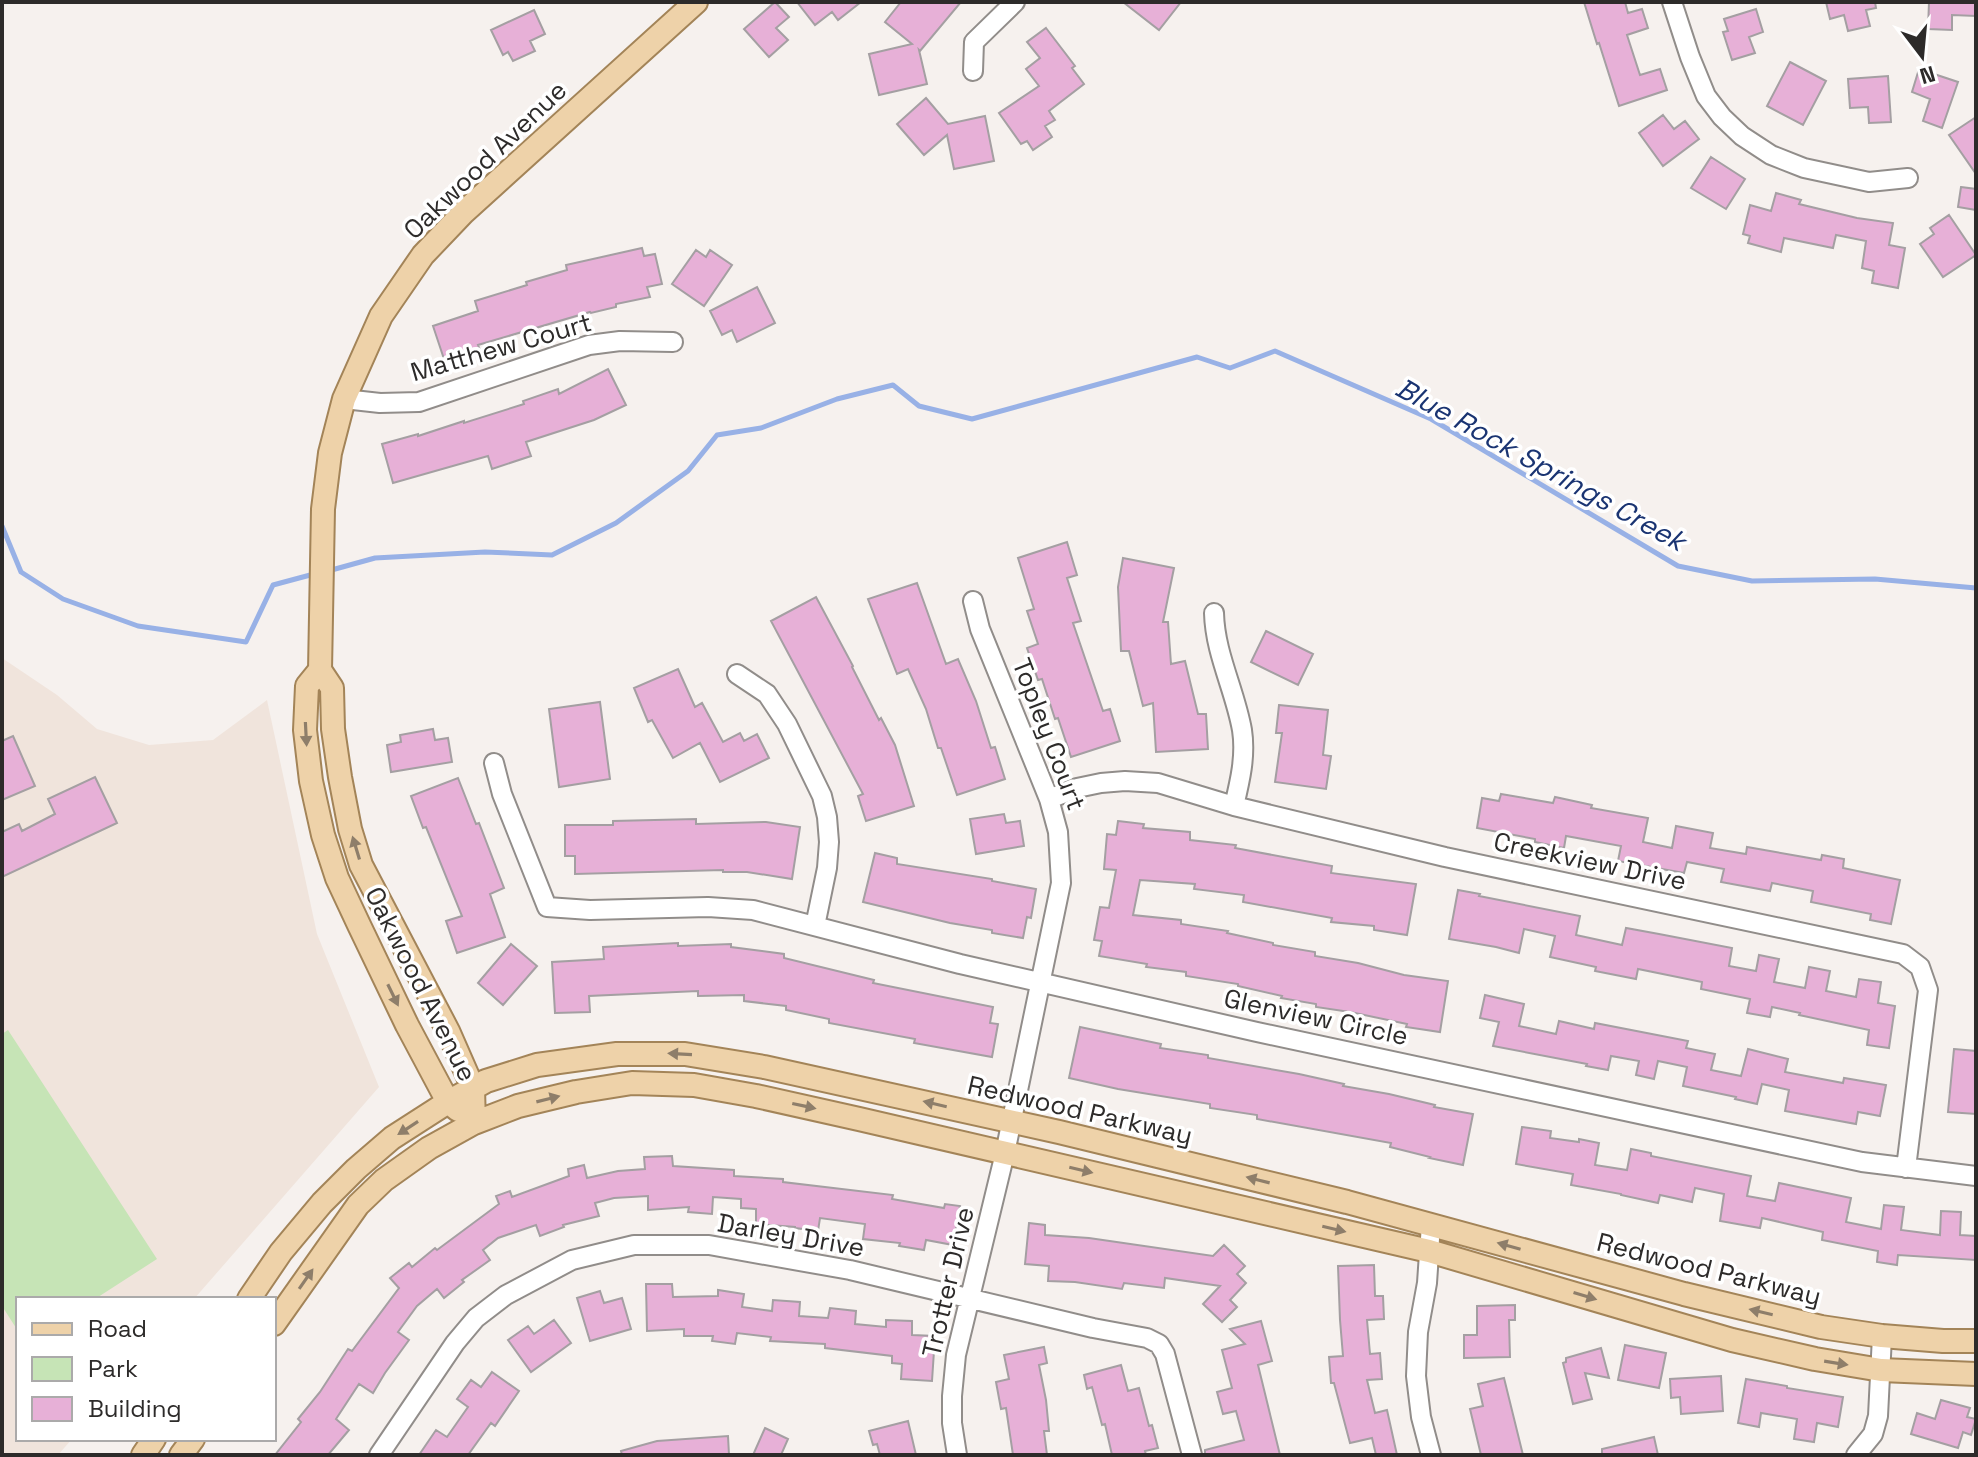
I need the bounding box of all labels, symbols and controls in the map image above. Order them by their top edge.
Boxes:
north arrow [1882,16,1962,96]
text: N [1917,60,1938,91]
street label: Oakwood Avenue [396,73,574,247]
street label: Matthew Court [407,305,595,389]
water label: Blue Rock Springs Creek [1390,369,1695,560]
street label: Topley Court [1004,653,1094,815]
one-way arrow [300,722,313,747]
street label: Creekview Drive [1491,824,1689,898]
one-way arrow [349,836,362,860]
street label: Oakwood Avenue [357,881,485,1087]
street label: Glenview Circle [1221,981,1411,1053]
one-way arrow [386,983,400,1007]
one-way arrow [667,1048,692,1061]
street label: Redwood Parkway [964,1068,1196,1152]
one-way arrow [535,1092,560,1104]
one-way arrow [922,1098,947,1110]
one-way arrow [792,1100,817,1113]
one-way arrow [397,1121,419,1135]
one-way arrow [1068,1165,1093,1177]
one-way arrow [1245,1174,1270,1186]
street label: Trotter Drive [914,1204,982,1360]
street label: Darley Drive [715,1205,867,1265]
one-way arrow [1322,1223,1347,1236]
street label: Redwood Parkway [1593,1225,1825,1313]
one-way arrow [1497,1239,1522,1251]
one-way arrow [298,1268,313,1289]
one-way arrow [1573,1290,1597,1303]
legend [16,1297,276,1441]
one-way arrow [1748,1306,1773,1318]
text: Road [88,1313,147,1344]
text: Park [88,1353,138,1384]
one-way arrow [1824,1357,1849,1370]
text: Building [88,1393,182,1424]

